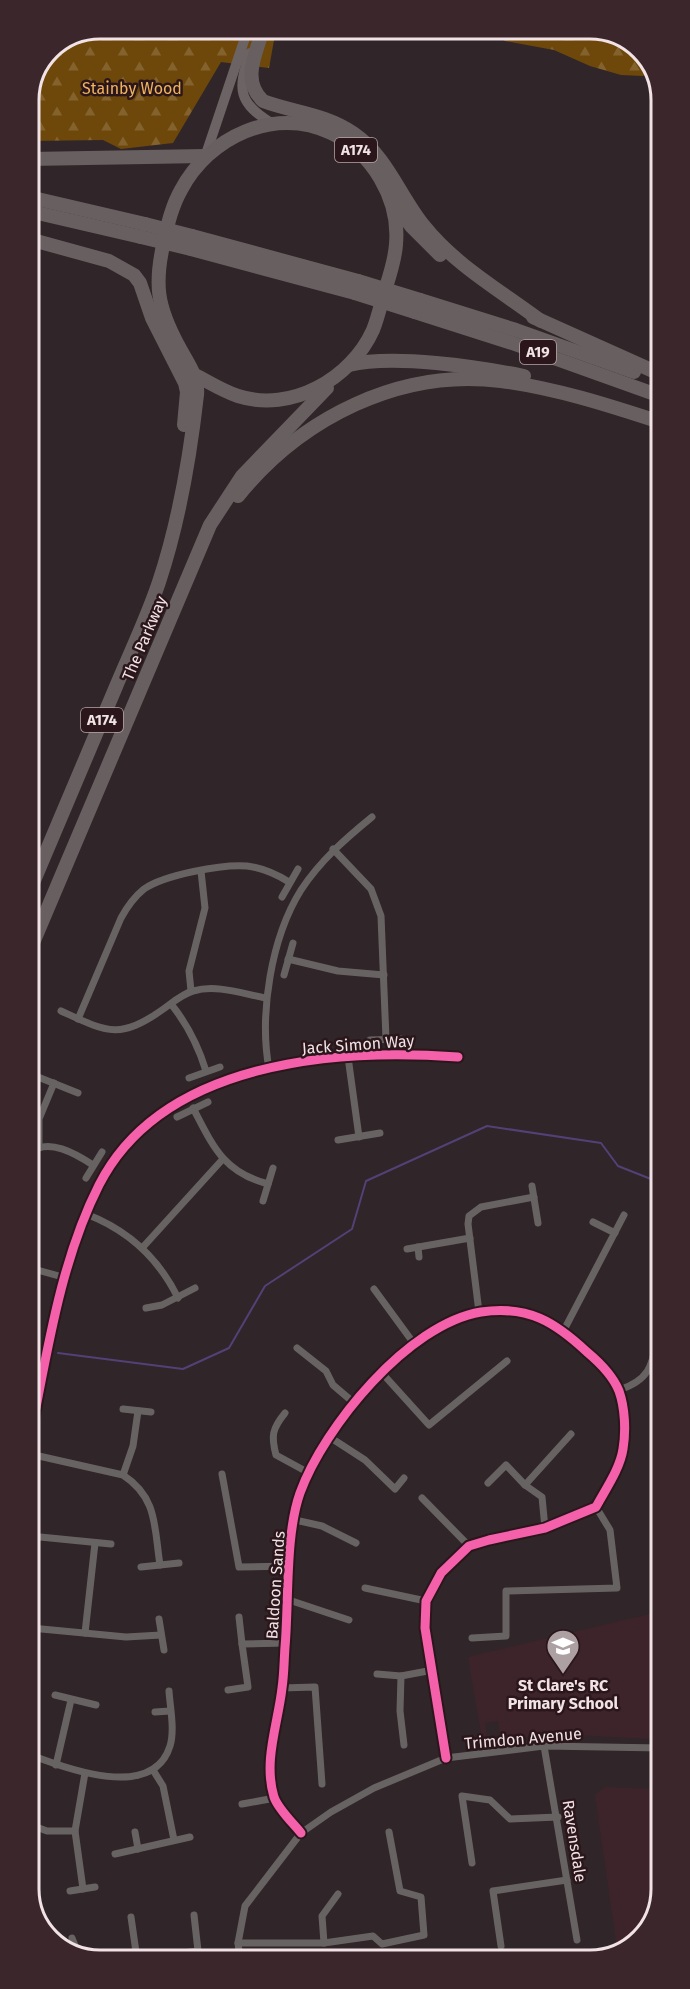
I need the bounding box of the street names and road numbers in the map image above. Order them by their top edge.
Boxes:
road number: A174 [335,138,377,162]
road number: A19 [520,340,556,364]
street label: The Parkway [118,593,171,683]
road number: A174 [81,708,123,732]
street label: Jack Simon Way [301,1031,415,1058]
street label: Baldoon Sands [262,1530,289,1640]
street label: Trimdon Avenue [464,1724,583,1753]
street label: Ravensdale [559,1799,590,1883]

